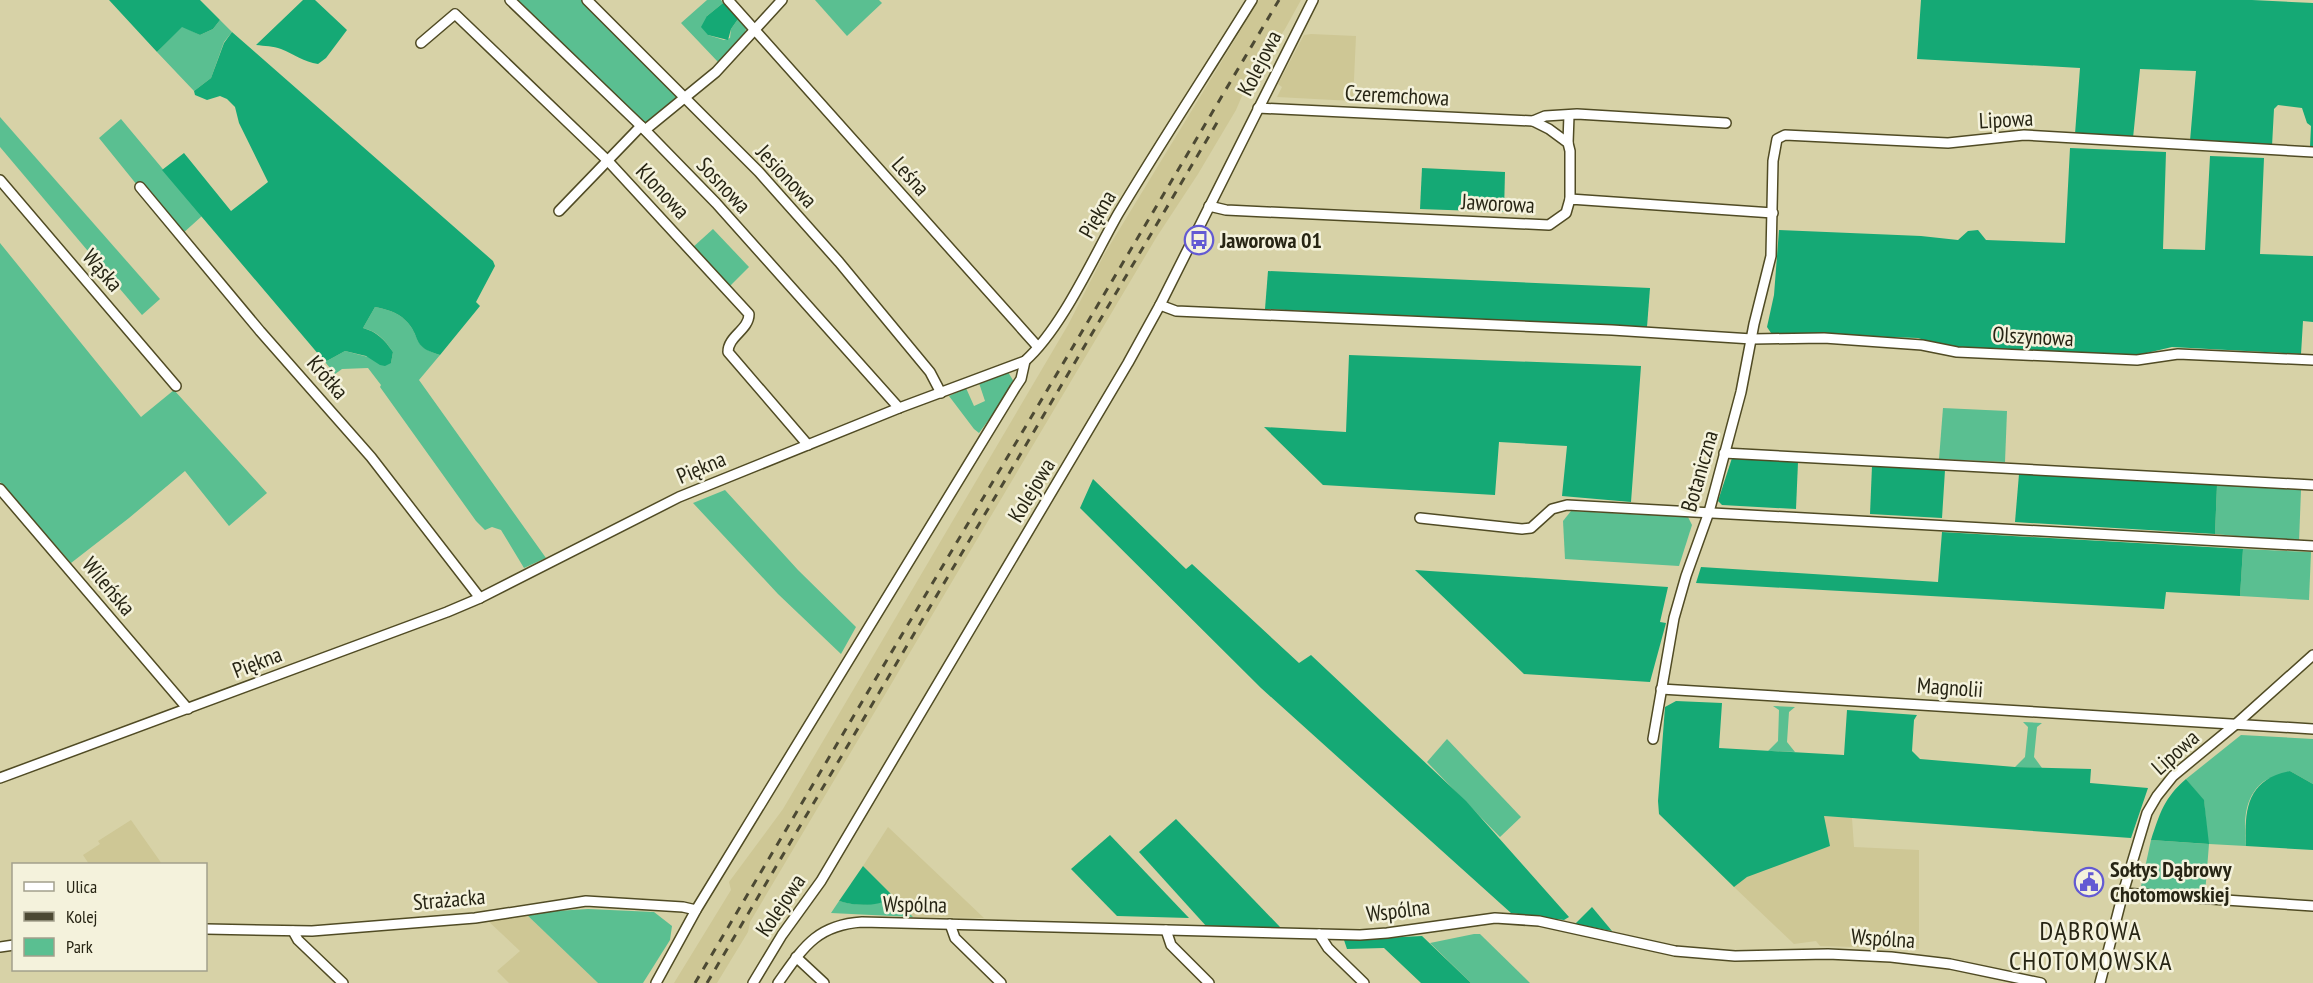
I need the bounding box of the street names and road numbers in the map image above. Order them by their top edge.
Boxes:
street label: Kolejowa [1231,26,1287,100]
street label: Czeremchowa [1344,78,1450,112]
street label: Lipowa [1978,104,2034,134]
street label: Jesionowa [750,138,823,214]
street label: Sosnowa [691,151,757,219]
street label: Leśna [886,151,936,201]
street label: Klonowa [630,157,696,225]
street label: Piękna [1072,185,1122,243]
street label: Jaworowa [1460,187,1535,219]
street label: Wąska [77,243,129,297]
street label: Olszynowa [1992,320,2074,352]
street label: Krótka [301,349,355,405]
street label: Botaniczna [1674,427,1724,515]
street label: Piękna [672,444,730,490]
street label: Kolejowa [1001,453,1061,527]
street label: Wileńska [76,551,142,621]
street label: Piękna [228,640,286,684]
street label: Magnolii [1916,671,1984,703]
street label: Lipowa [2145,723,2205,781]
street label: Kolejowa [749,868,811,942]
street label: Strażacka [412,882,486,916]
street label: Wspólna [883,889,947,919]
street label: Wspólna [1364,892,1432,928]
street label: Wspólna [1850,922,1916,954]

